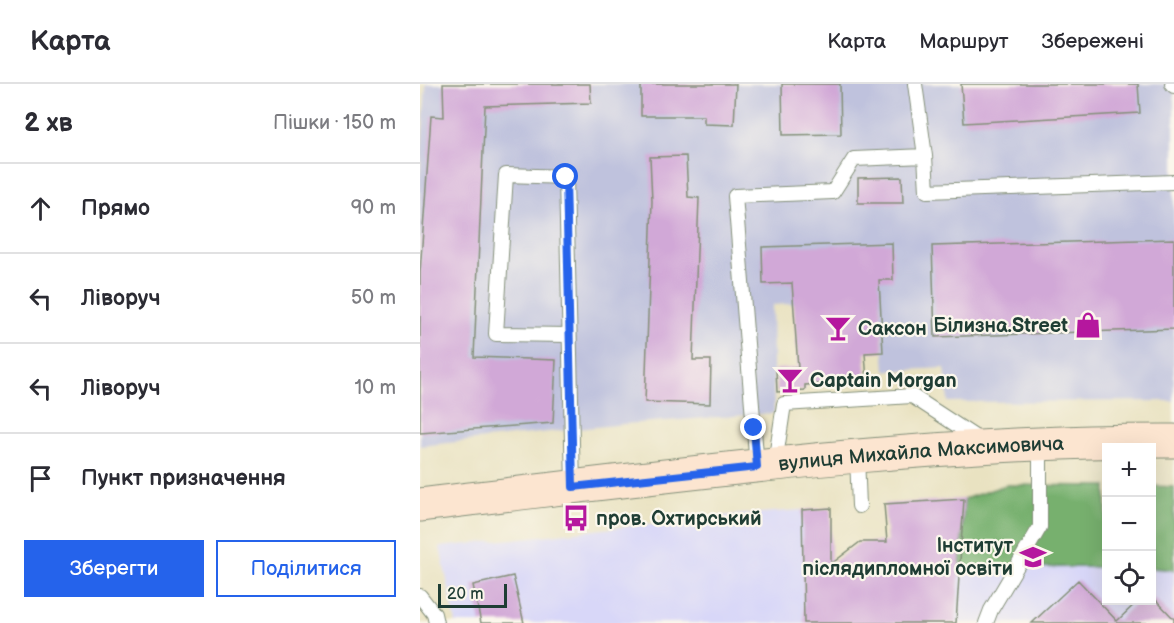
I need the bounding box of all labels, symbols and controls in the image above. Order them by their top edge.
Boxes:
text: Карта [30,25,110,58]
text: Карта [827,29,886,54]
text: Маршрут [919,29,1009,54]
text: Збережені [1042,29,1144,54]
text: 2 хв [24,108,73,139]
text: Пішки · 150 m [273,111,396,135]
route start [552,163,578,189]
icon: ahead [24,192,57,225]
text: Прямо [81,195,150,222]
text: 90 m [351,196,396,220]
icon: left [24,282,57,315]
text: Ліворуч [81,285,161,312]
text: 50 m [351,286,396,310]
shop icon: Білизна.Street [1073,310,1103,340]
bar icon: Саксон [823,313,853,343]
place label: Білизна.Street [933,314,1068,338]
place label: Саксон [858,317,927,341]
bar icon: Captain Morgan [775,365,805,395]
place label: Captain Morgan [810,369,957,393]
icon: left [24,372,57,405]
text: Ліворуч [81,375,161,402]
text: 10 m [355,376,396,400]
route end [740,414,766,440]
street label: вулиця Михайла Максимовича [777,432,1065,476]
map controls [1102,443,1156,605]
button: + [1102,443,1156,497]
icon: arrive [24,462,57,495]
text: Пункт призначення [81,465,286,492]
button: − [1102,497,1156,551]
bus stop icon: пров. Охтирський [561,503,591,533]
place label: пров. Охтирський [596,507,761,531]
place label: Інститут післядипломної освіти [802,534,1013,581]
button: Зберегти [24,540,204,597]
button: Поділитися [216,540,396,597]
school or university icon: Інститут післядипломної освіти [1018,542,1048,572]
button: locate [1102,551,1156,605]
scale bar [438,581,507,608]
text: 20 m [447,585,483,604]

